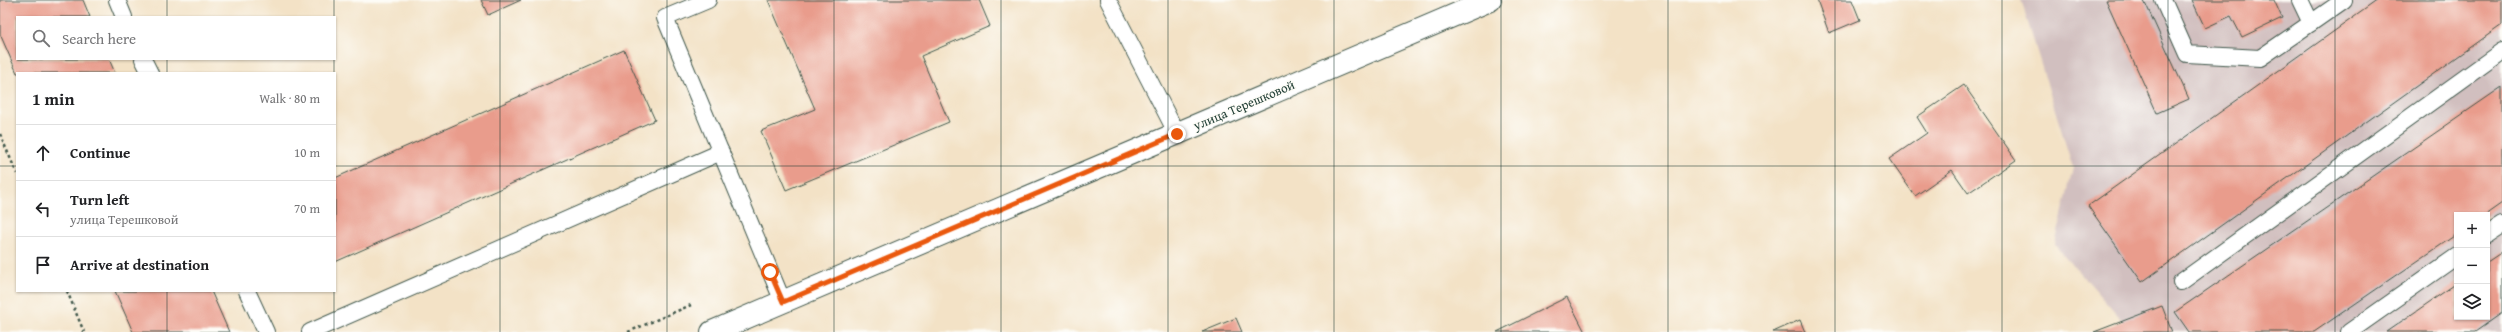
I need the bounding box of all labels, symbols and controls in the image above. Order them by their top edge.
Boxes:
search box [16,16,336,60]
icon: search [30,27,52,49]
text: Search here [62,28,136,49]
street label: улица Терешковой [1189,75,1298,135]
text: 1 min [32,86,74,111]
text: Walk · 80 m [259,89,320,108]
route end [1168,125,1186,143]
icon: ahead [32,142,54,164]
text: Continue [70,142,131,163]
text: 10 m [294,143,320,162]
text: Turn left [70,189,129,210]
icon: left [32,198,54,220]
text: 70 m [294,199,320,218]
text: улица Терешковой [70,210,178,229]
map controls [2454,212,2490,320]
button: + [2454,212,2490,248]
button: − [2454,248,2490,284]
icon: arrive [32,254,54,276]
text: Arrive at destination [70,254,209,275]
route start [761,263,779,281]
button: layers [2454,284,2490,320]

